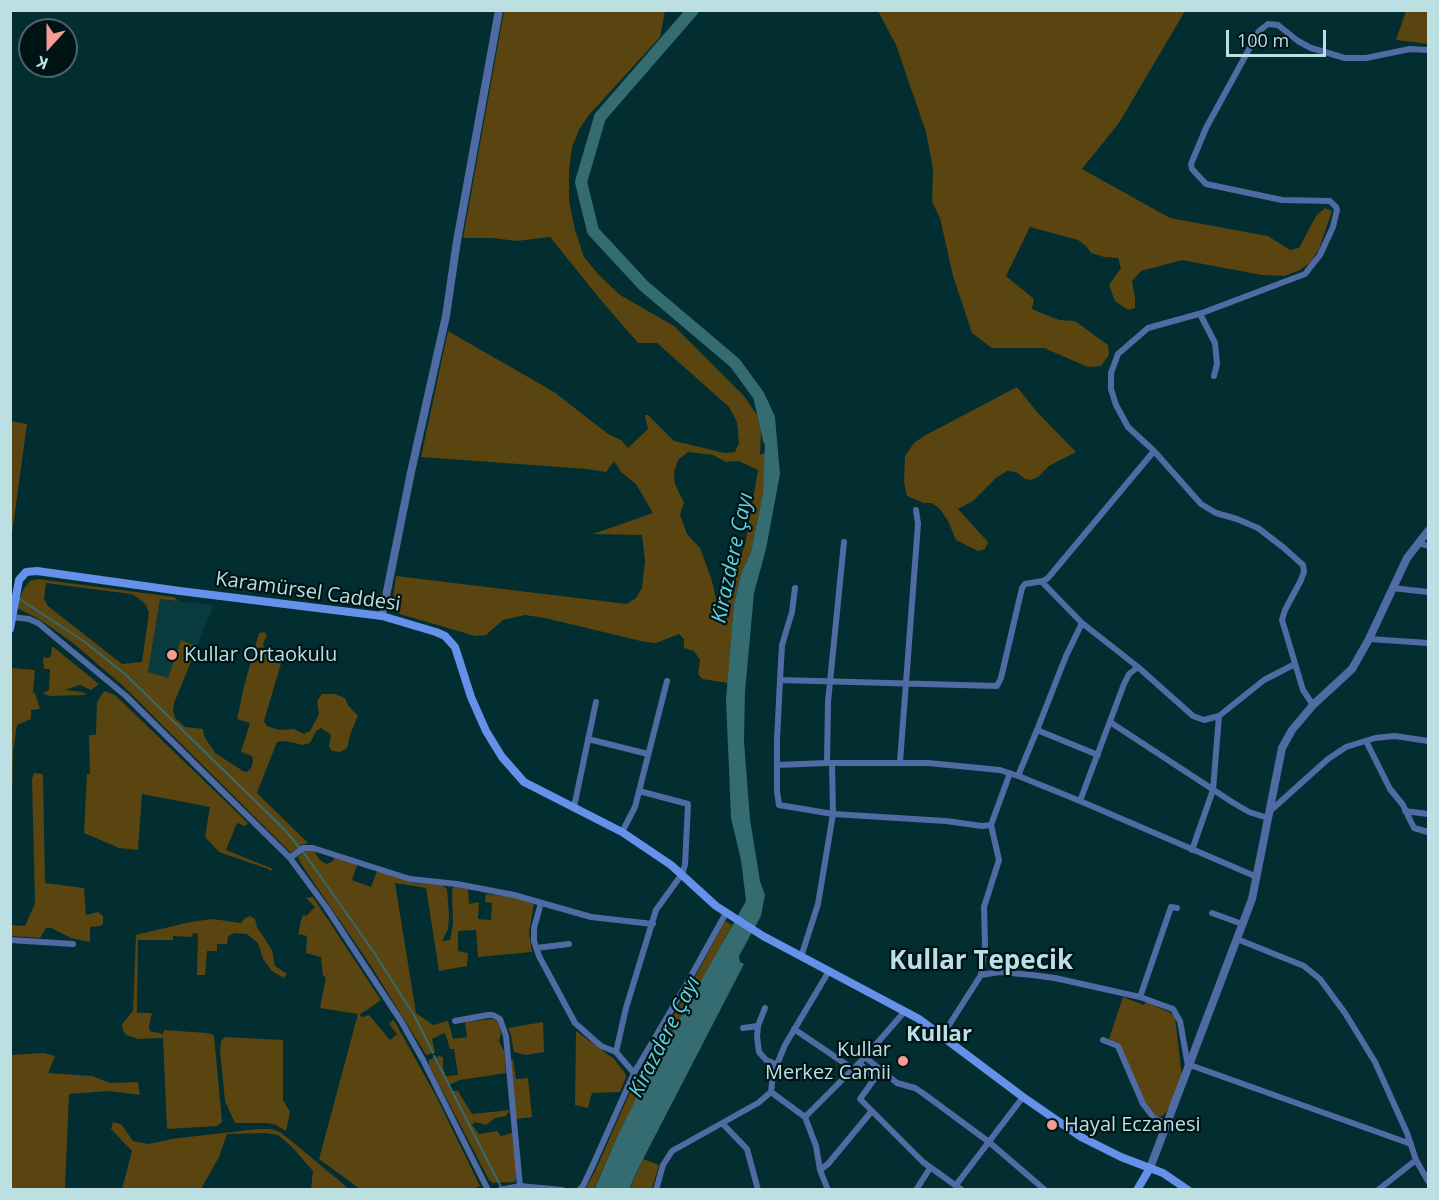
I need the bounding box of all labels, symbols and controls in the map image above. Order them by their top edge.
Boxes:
north arrow [18,18,78,78]
scale bar [1229,18,1330,56]
text: 100 m [1237,28,1289,52]
text: K [33,51,51,75]
water label: Kirazdere Çayı [707,491,759,625]
street label: Karamürsel Caddesi [214,567,402,617]
place label: Kullar Ortaokulu [184,643,337,667]
marker: Kullar Ortaokulu [165,648,179,662]
district label: Kullar Tepecik [889,946,1073,978]
water label: Kirazdere Çayı [624,972,706,1102]
district label: Kullar [906,1022,972,1048]
place label: Kullar Merkez Camii [765,1038,891,1085]
marker: Kullar Merkez Camii [896,1054,910,1068]
place label: Hayal Eczanesi [1064,1113,1200,1137]
marker: Hayal Eczanesi [1045,1118,1059,1132]

